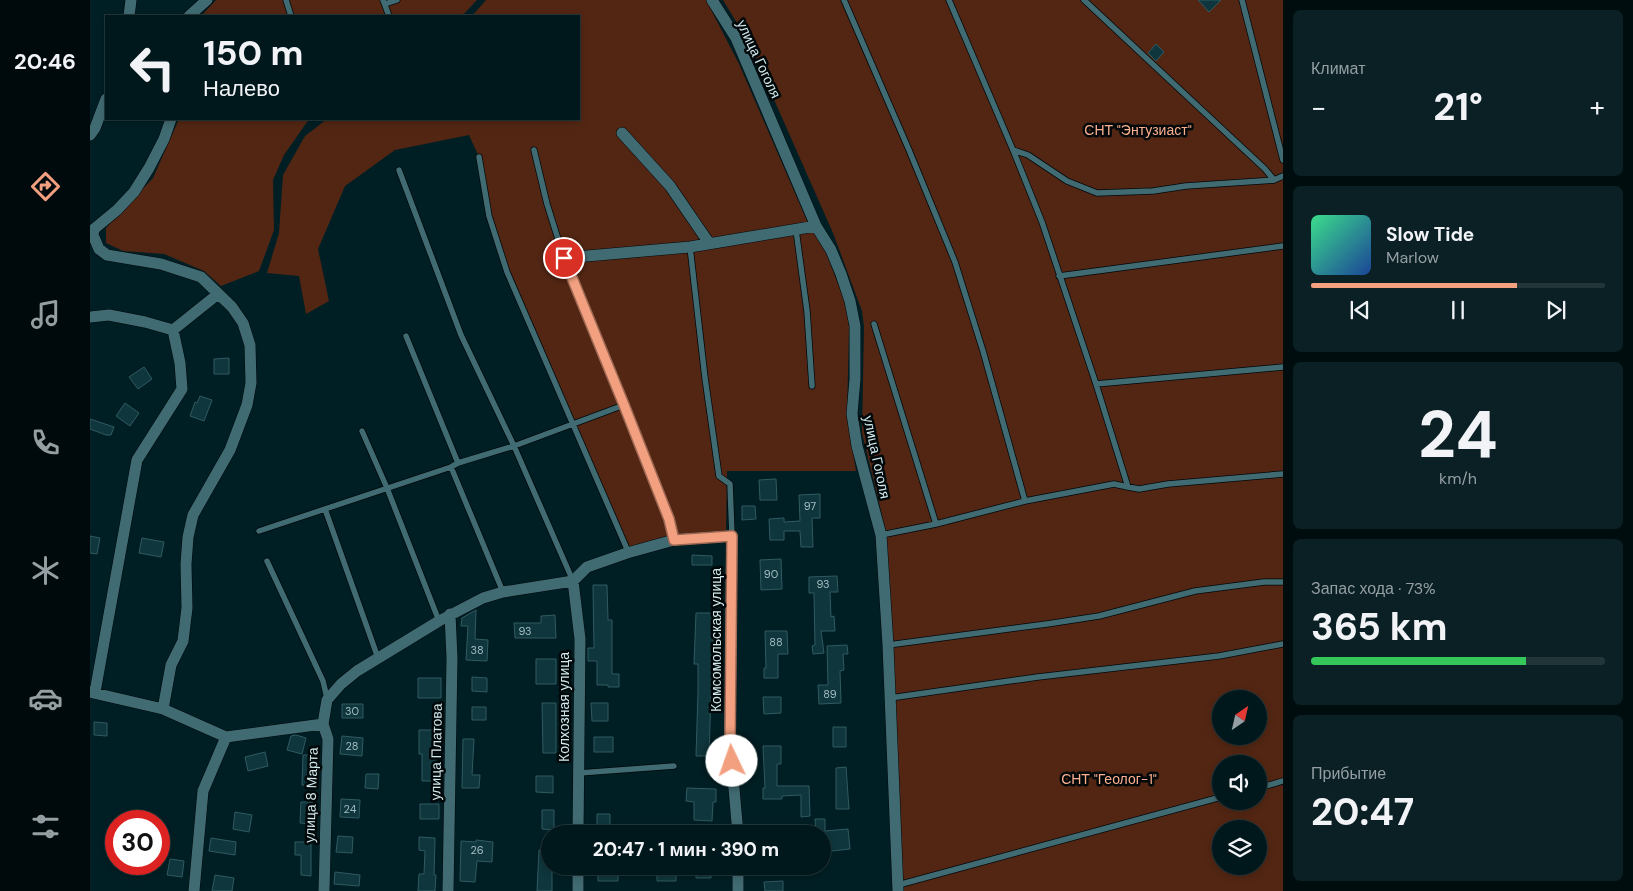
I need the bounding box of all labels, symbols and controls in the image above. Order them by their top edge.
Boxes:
street label: улица Гоголя [733,17,785,101]
text: 150 m [203,30,303,76]
icon: left [120,35,185,100]
text: 20:46 [14,47,76,76]
text: Климат [1311,58,1365,79]
text: Налево [203,74,280,103]
text: 21° [1433,82,1483,132]
text: − [1311,89,1326,126]
text: + [1590,89,1605,126]
park label: СНТ "Энтузиаст" [1084,121,1192,139]
icon: directions [28,169,63,204]
text: Slow Tide [1386,222,1474,247]
pin [543,237,585,279]
icon: arrive [550,244,578,272]
text: Marlow [1386,247,1439,268]
icon: previous [1346,296,1374,324]
icon: pause [1444,296,1472,324]
icon: next [1542,296,1570,324]
icon: music [28,297,63,332]
text: 24 [1418,393,1498,477]
street label: улица Гоголя [859,414,895,500]
icon: phone [28,425,63,460]
text: km/h [1439,468,1477,489]
house number: 97 [804,499,816,513]
icon: climate [28,553,63,588]
house number: 90 [764,567,778,581]
street label: Комсомольская улица [707,568,725,712]
house number: 93 [816,577,830,591]
text: Запас хода · 73% [1311,578,1436,599]
text: 365 km [1311,602,1448,652]
house number: 93 [518,624,532,638]
house number: 88 [769,635,783,649]
house number: 38 [470,643,484,657]
street label: Колхозная улица [555,652,573,762]
icon: car [28,681,63,716]
house number: 89 [823,687,837,701]
north arrow [1212,690,1268,745]
map controls [1212,690,1267,875]
street label: улица Платова [426,703,446,801]
house number: 30 [345,704,359,718]
position arrow [705,734,757,786]
house number: 28 [346,739,358,753]
street label: улица 8 Марта [300,747,322,843]
button: sound [1212,755,1267,810]
text: Прибытие [1311,763,1386,784]
park label: СНТ "Геолог-1" [1061,770,1157,788]
text: 20:47 [1311,787,1414,837]
house number: 24 [344,802,357,816]
icon: filters [28,809,63,844]
speed limit sign: 30 [105,810,170,875]
button: layers [1212,820,1267,875]
text: 20:47 · 1 мин · 390 m [593,837,779,862]
house number: 26 [470,843,484,857]

